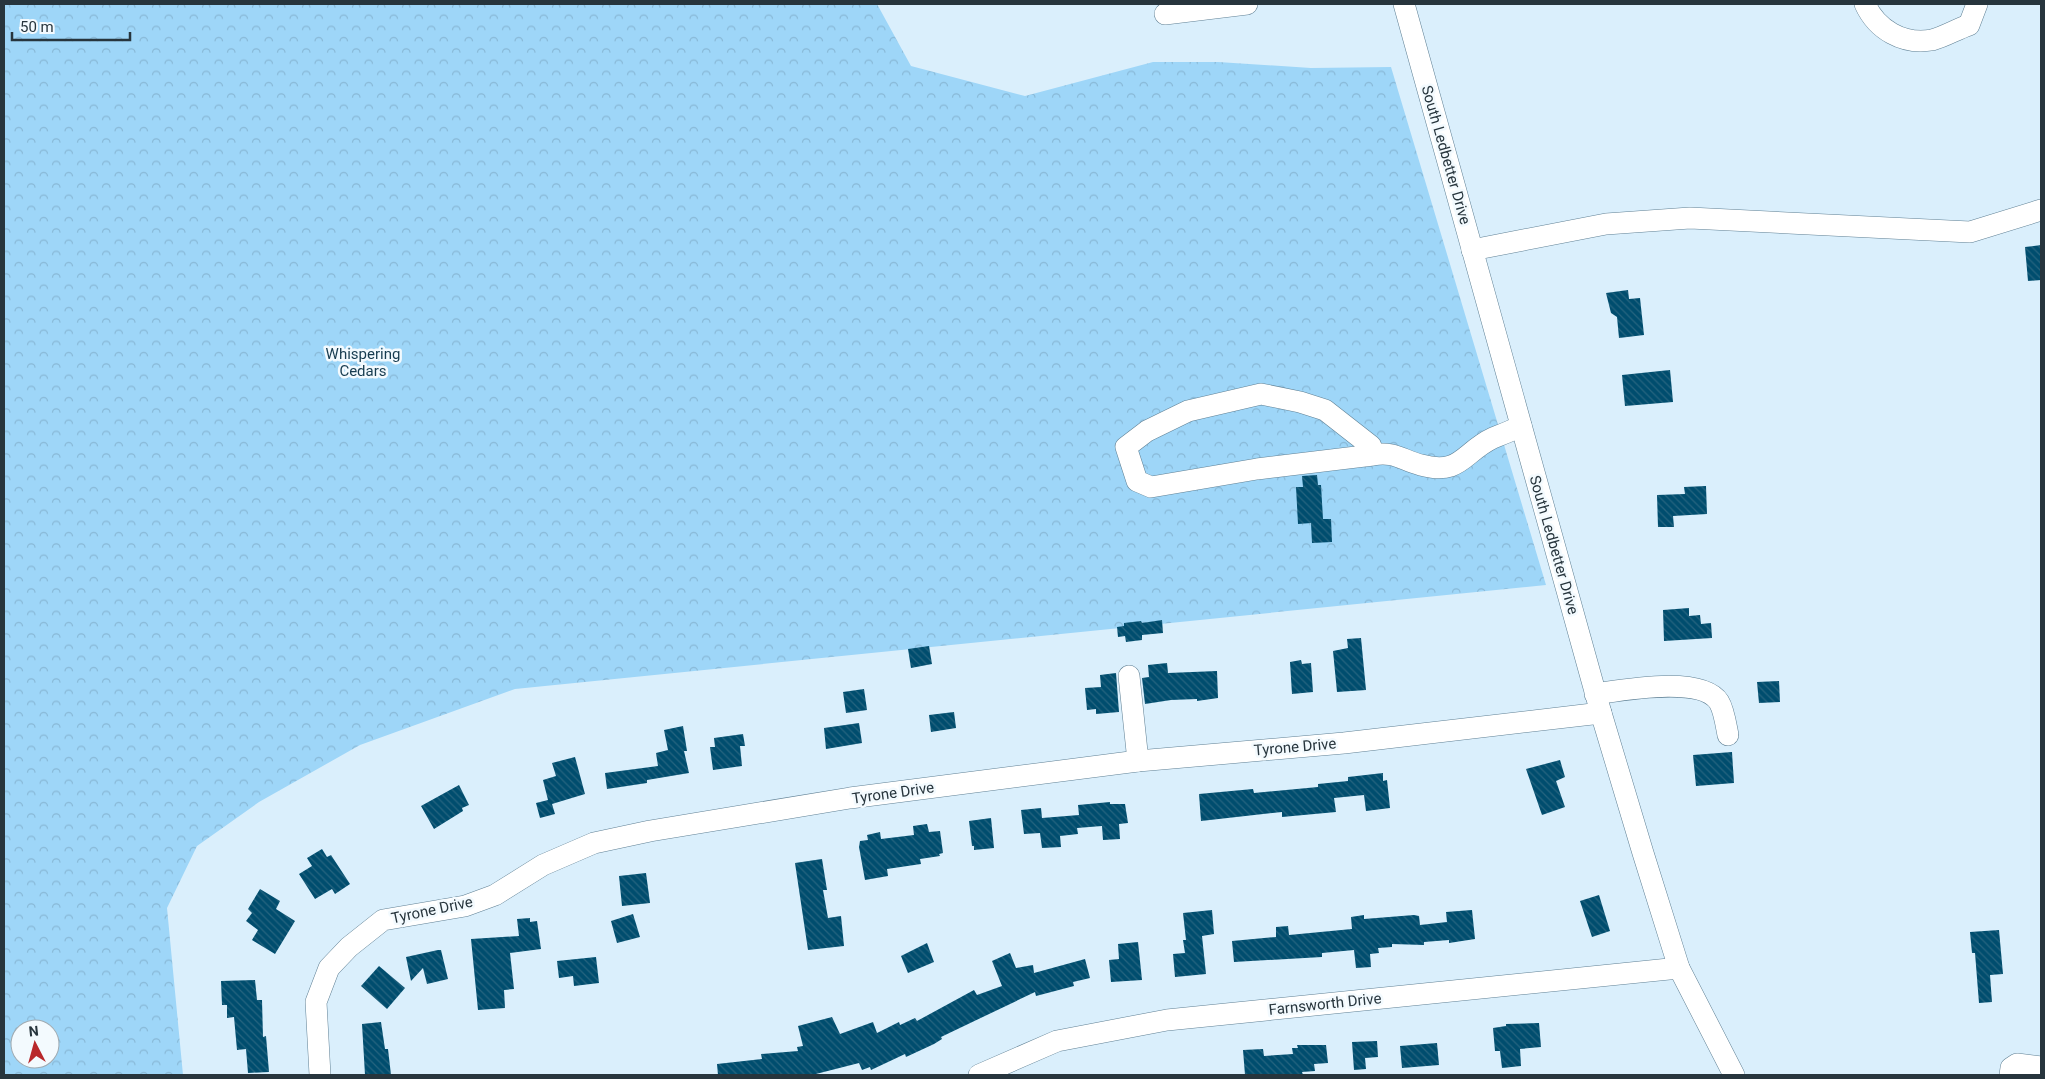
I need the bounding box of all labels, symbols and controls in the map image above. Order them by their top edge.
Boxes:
scale bar [12,10,130,42]
text: 50 m [20,18,54,36]
street label: South Ledbetter Drive [1418,83,1474,227]
park label: Whispering Cedars [326,345,400,380]
street label: South Ledbetter Drive [1526,473,1582,617]
street label: Tyrone Drive [1253,734,1337,760]
street label: Tyrone Drive [851,778,935,808]
street label: Tyrone Drive [390,893,474,927]
street label: Farnsworth Drive [1268,989,1382,1019]
north arrow [10,1019,60,1069]
text: N [28,1023,39,1040]

